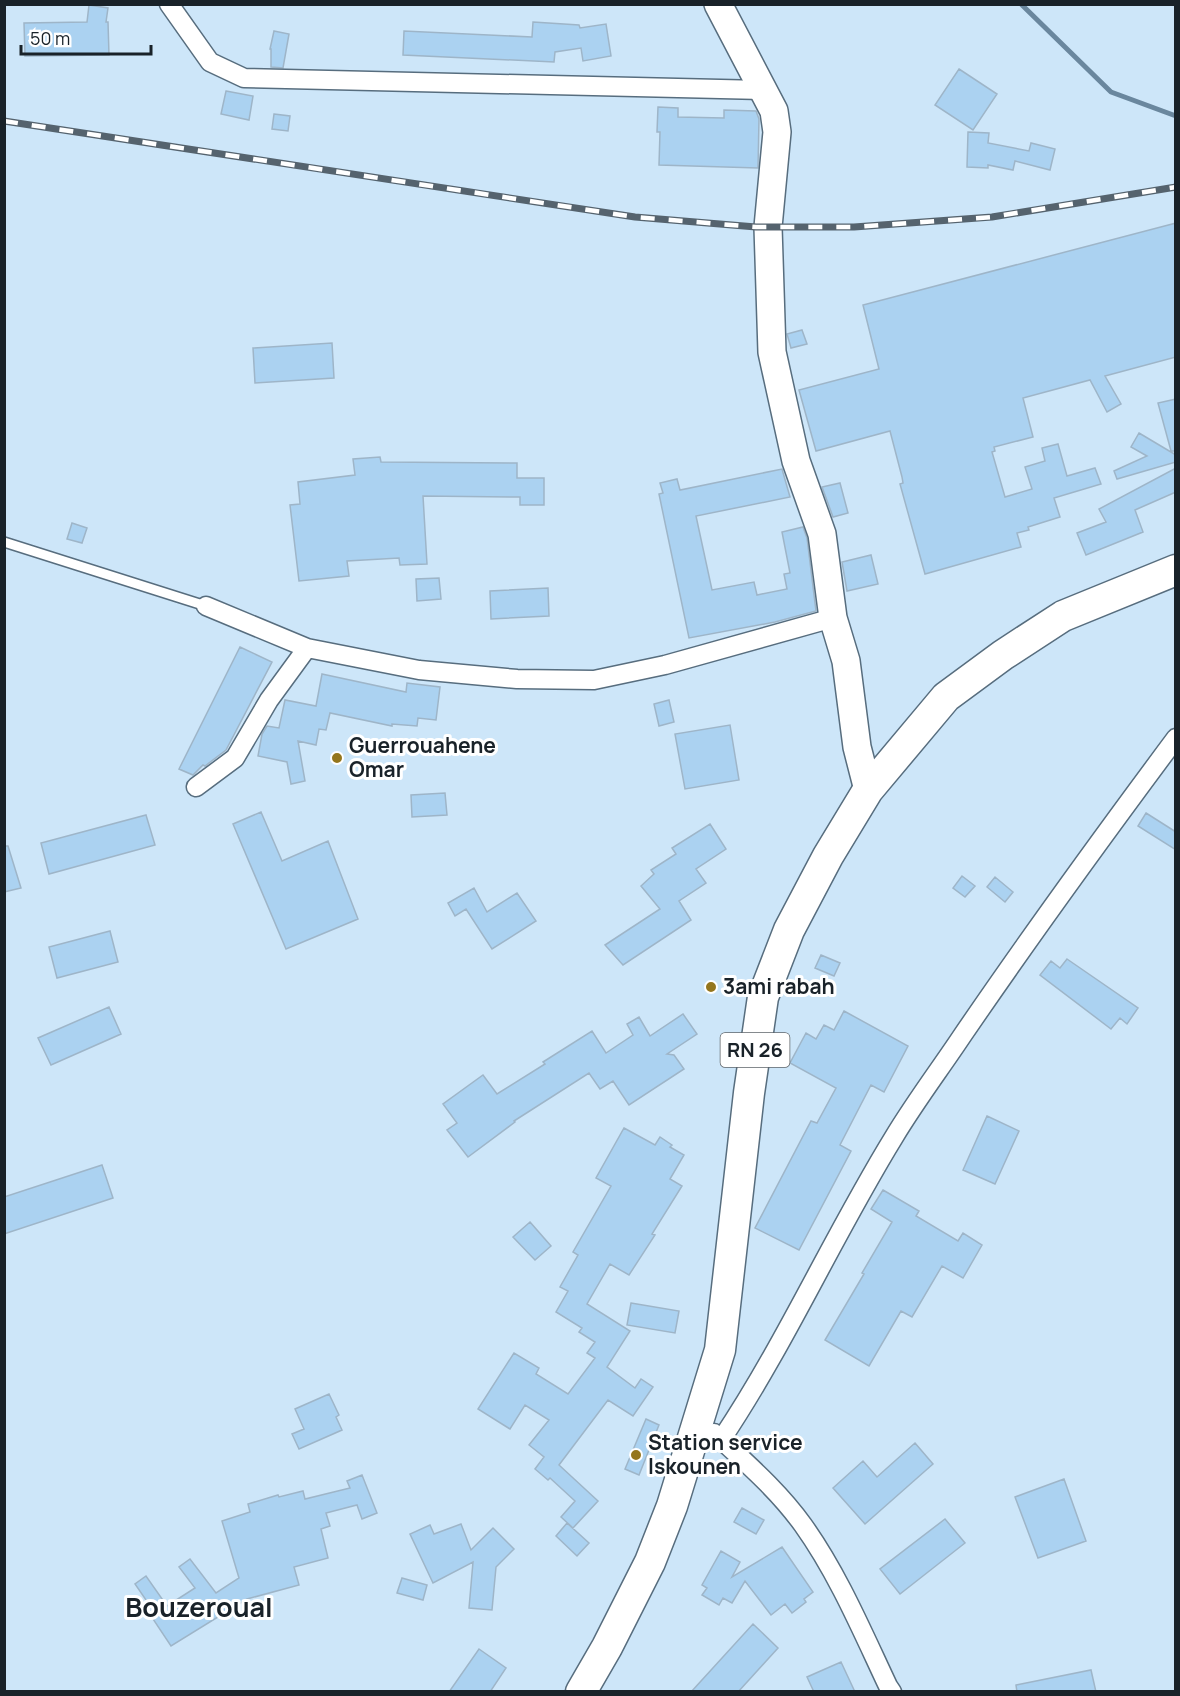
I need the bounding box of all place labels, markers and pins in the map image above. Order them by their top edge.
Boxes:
place label: Guerrouahene Omar [349,731,496,783]
marker: Guerrouahene Omar [330,751,344,765]
place label: 3ami rabah [723,972,835,1000]
marker: 3ami rabah [704,980,718,994]
place label: Station service Iskounen [648,1428,803,1480]
marker: Station service Iskounen [629,1448,643,1462]

